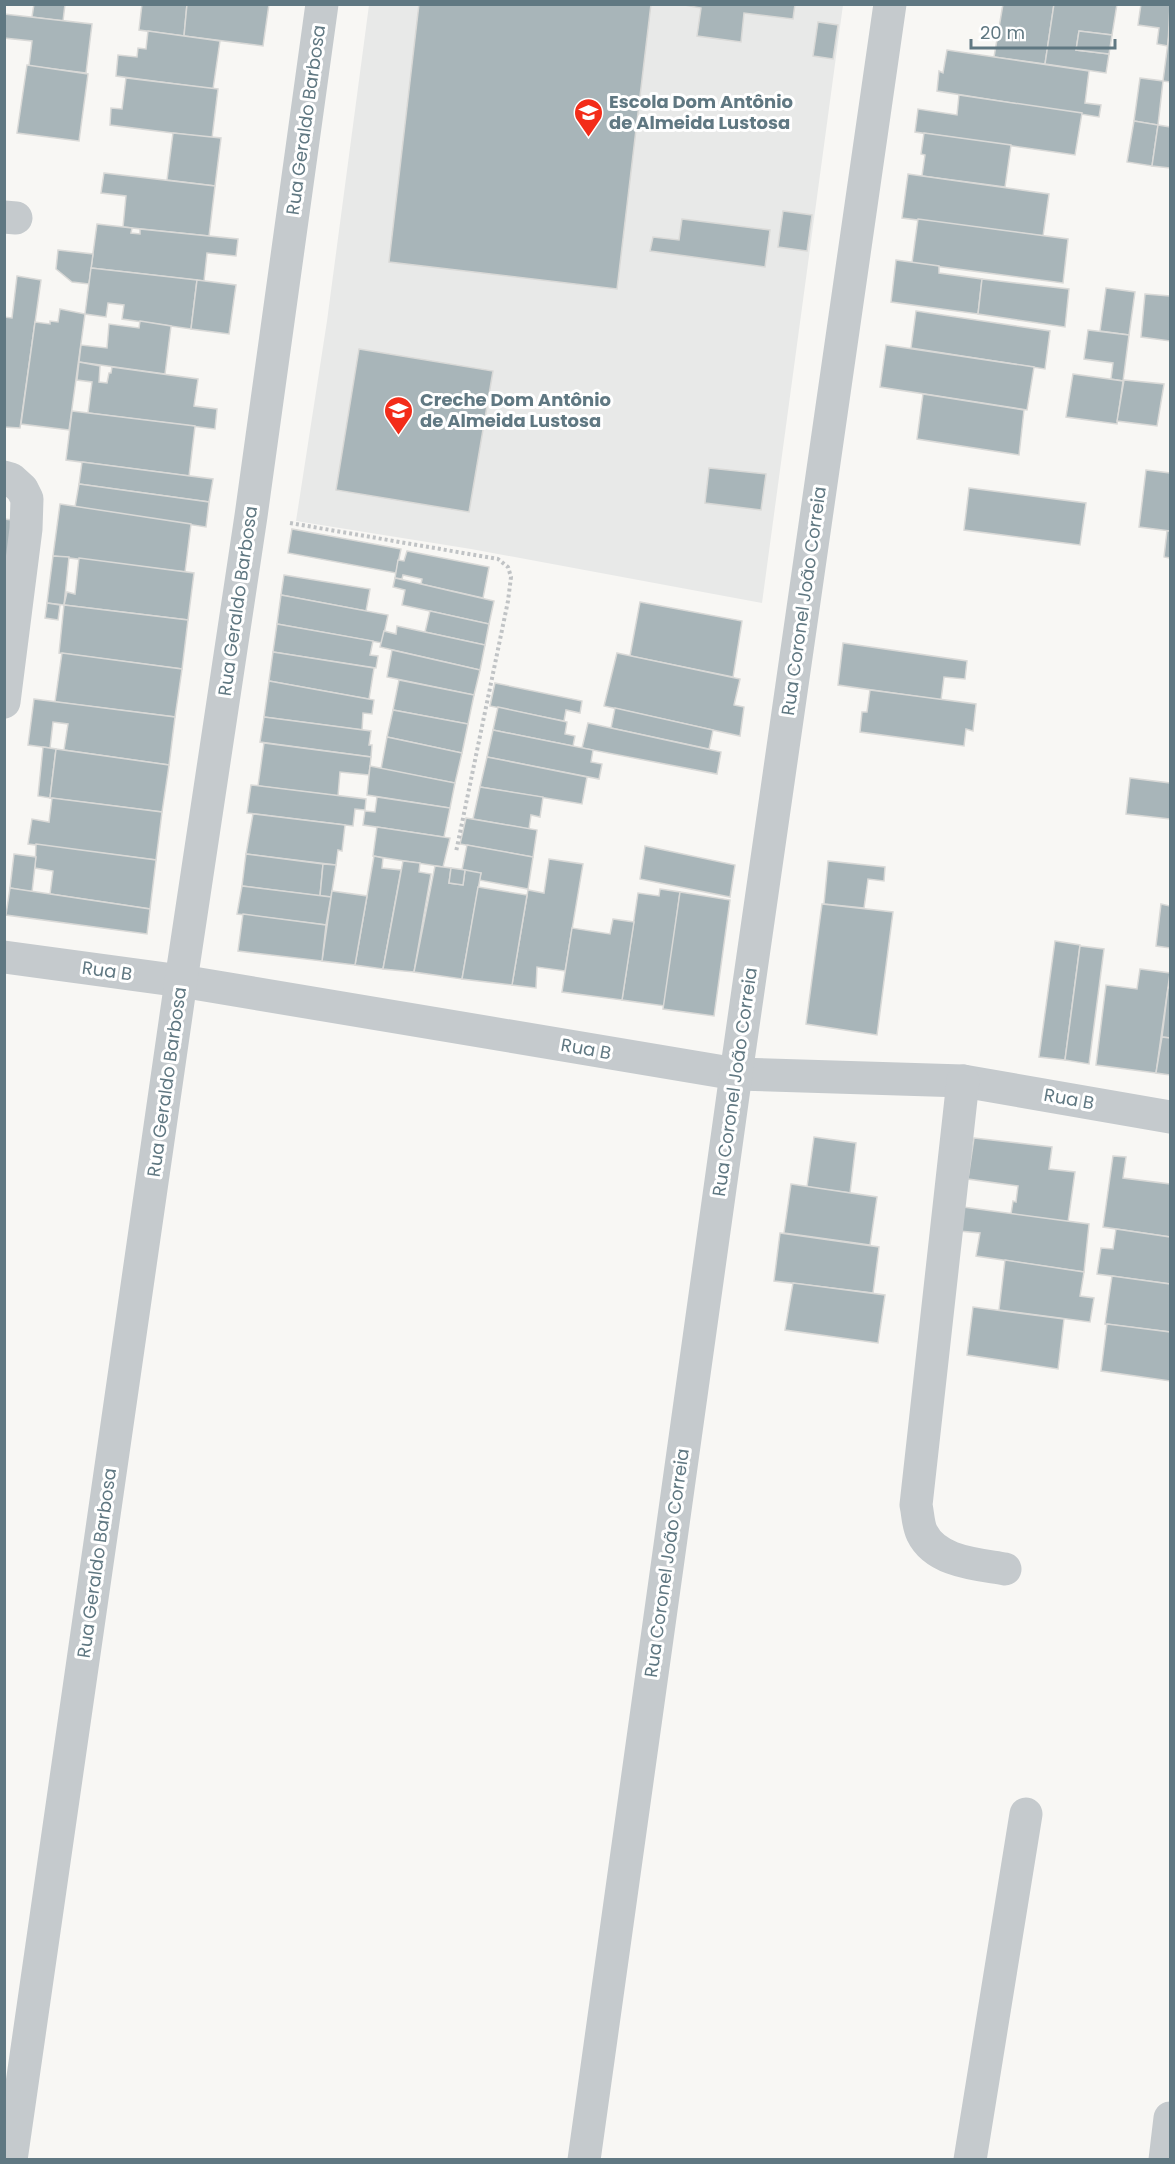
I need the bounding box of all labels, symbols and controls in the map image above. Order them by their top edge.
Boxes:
scale bar [971,12,1115,50]
text: 20 m [980,20,1025,45]
street label: Rua Geraldo Barbosa [280,23,331,217]
place label: Escola Dom Antônio de Almeida Lustosa [609,89,793,135]
school or university icon: Escola Dom Antônio de Almeida Lustosa [572,96,604,138]
place label: Creche Dom Antônio de Almeida Lustosa [420,387,611,433]
school or university icon: Creche Dom Antônio de Almeida Lustosa [383,394,415,436]
street label: Rua Coronel João Correia [775,485,832,717]
street label: Rua Geraldo Barbosa [212,504,263,698]
street label: Rua B [80,955,134,986]
street label: Rua Coronel João Correia [706,966,763,1198]
street label: Rua Geraldo Barbosa [141,985,192,1179]
street label: Rua B [559,1032,613,1065]
street label: Rua B [1042,1082,1096,1115]
street label: Rua Coronel João Correia [638,1447,695,1679]
street label: Rua Geraldo Barbosa [71,1466,122,1660]

